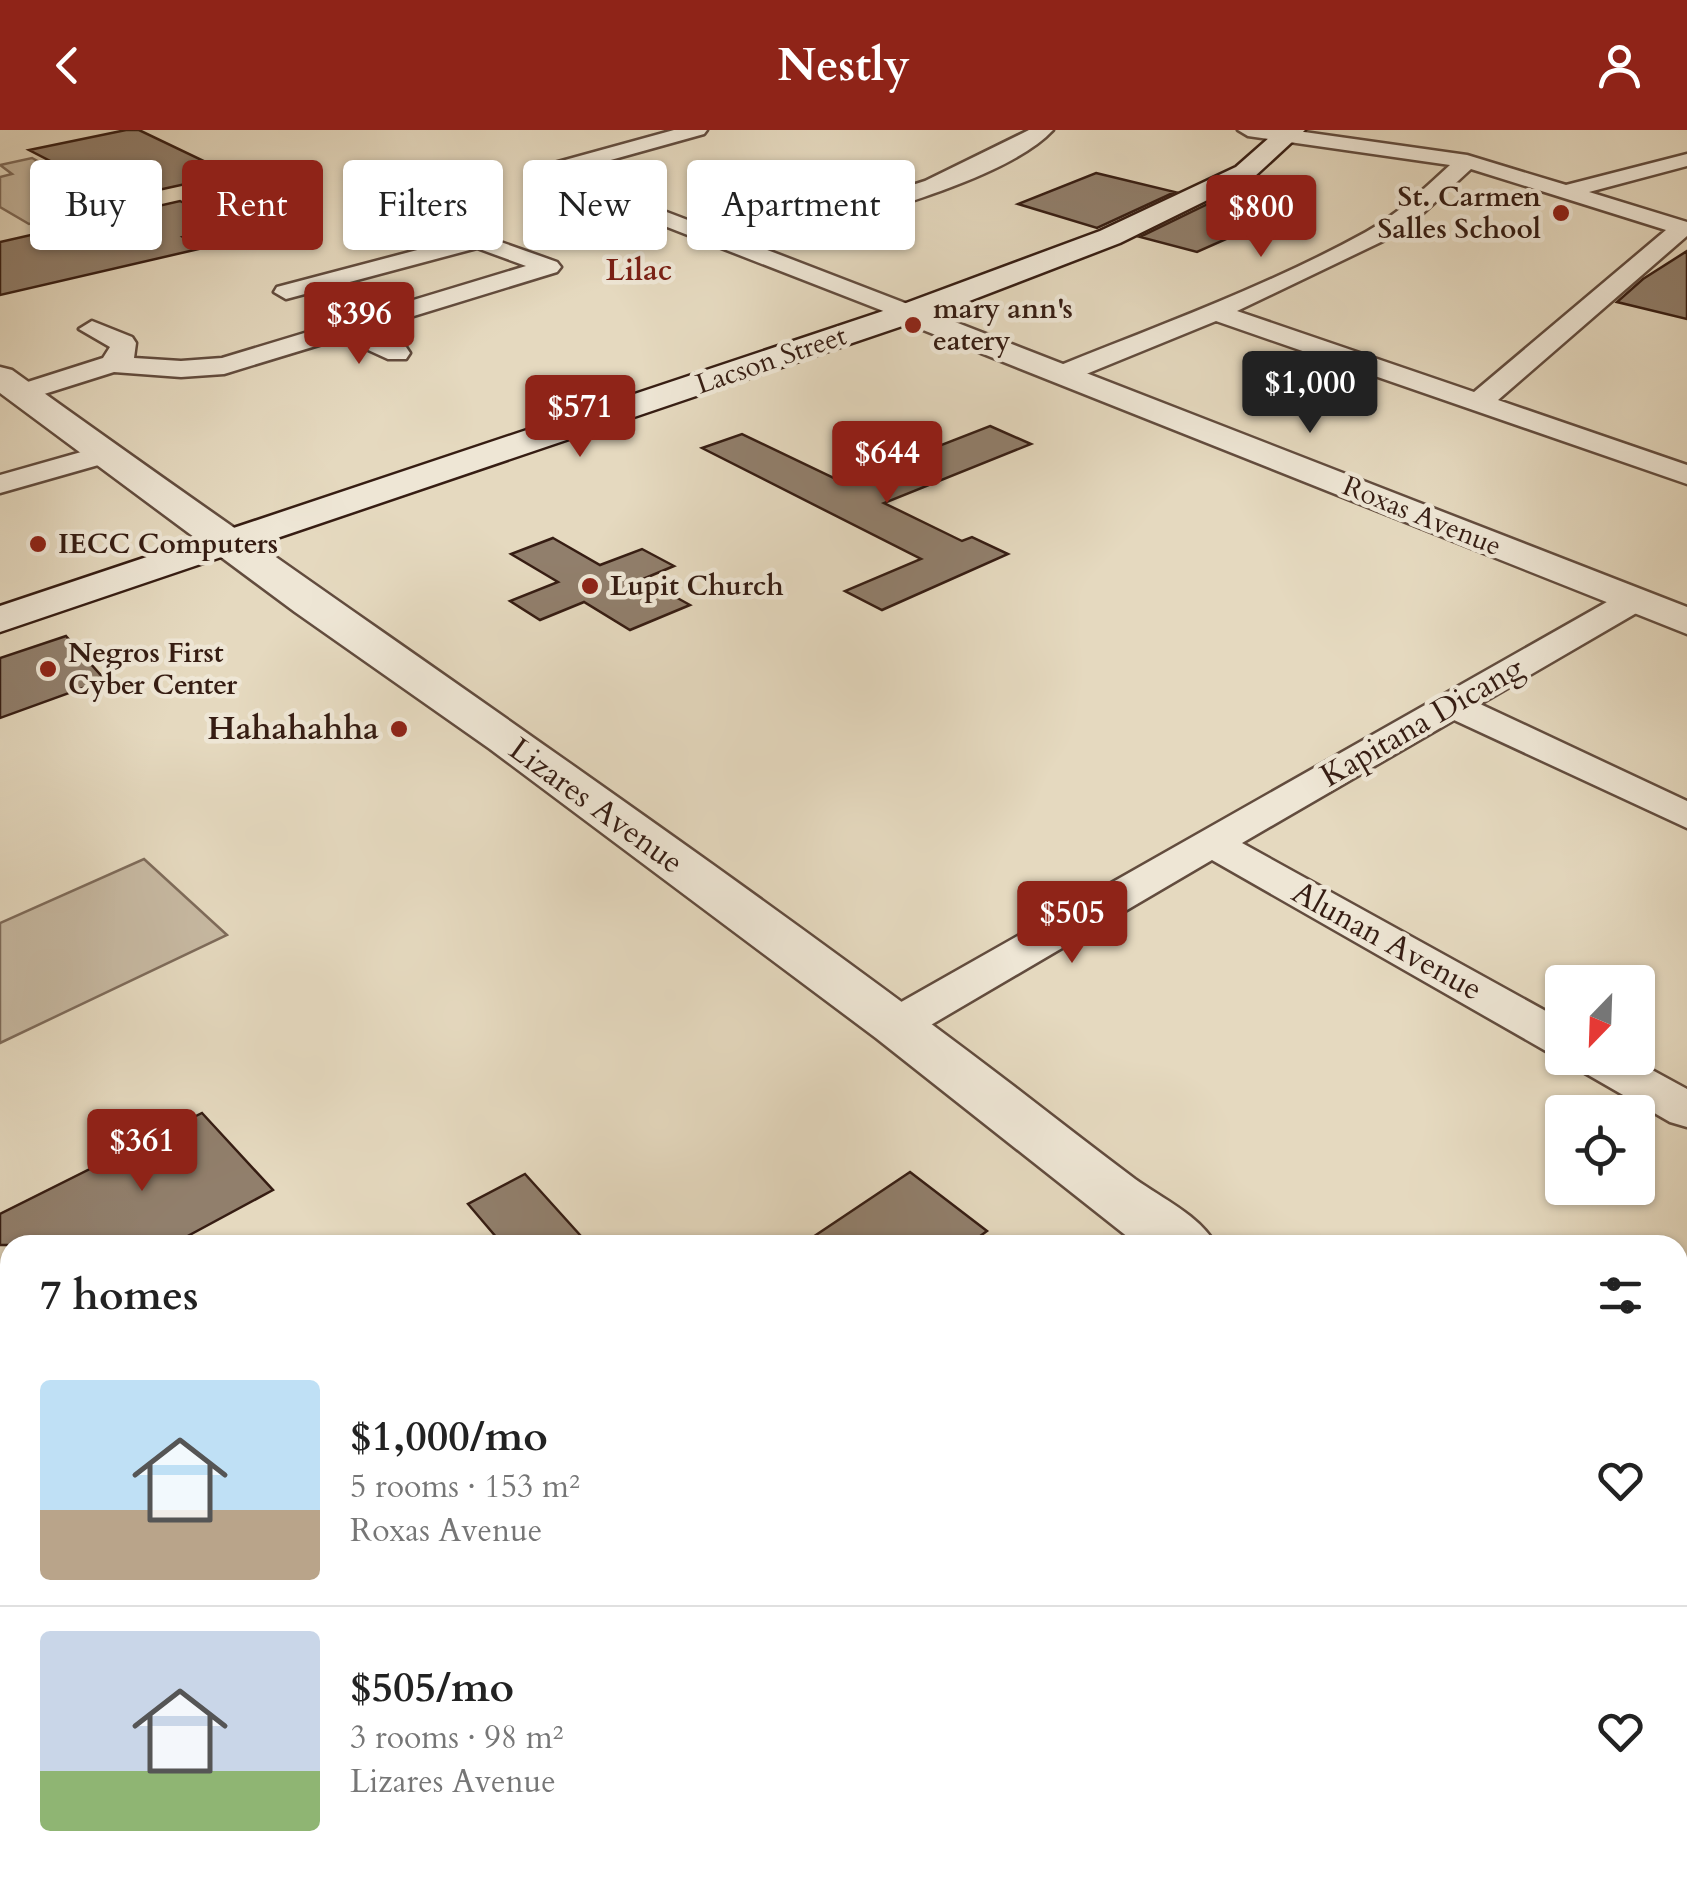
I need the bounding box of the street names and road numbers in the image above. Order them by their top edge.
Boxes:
street label: Lacson Street [691,316,852,404]
street label: Roxas Avenue [1337,467,1507,565]
street label: Kapitana Dicang [1312,646,1532,798]
street label: Lizares Avenue [500,728,692,884]
street label: Alunan Avenue [1284,871,1490,1011]

